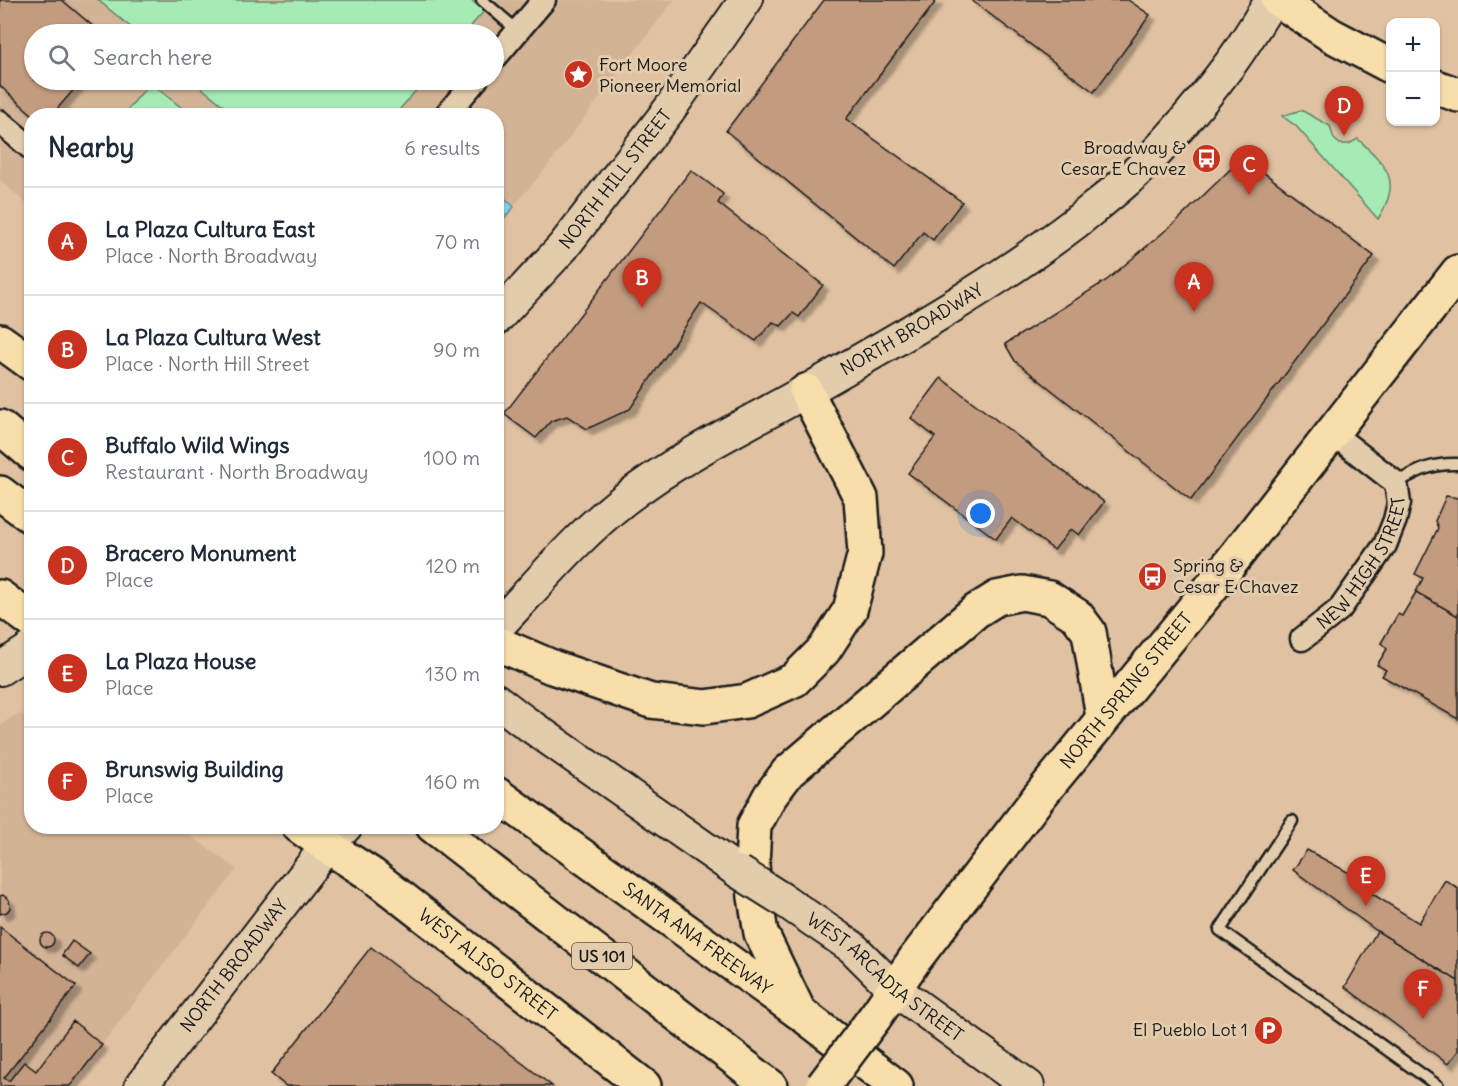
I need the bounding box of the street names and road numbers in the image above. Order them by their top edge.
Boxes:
street label: NORTH HILL STREET [554,105,676,253]
street label: NORTH BROADWAY [836,278,987,380]
street label: NEW HIGH STREET [1312,495,1410,634]
street label: NORTH SPRING STREET [1055,608,1197,773]
street label: SANTA ANA FREEWAY [619,877,777,1000]
street label: NORTH BROADWAY [175,894,292,1037]
street label: WEST ALISO STREET [414,903,562,1025]
street label: WEST ARCADIA STREET [803,907,968,1046]
road number: US 101 [572,943,632,969]

